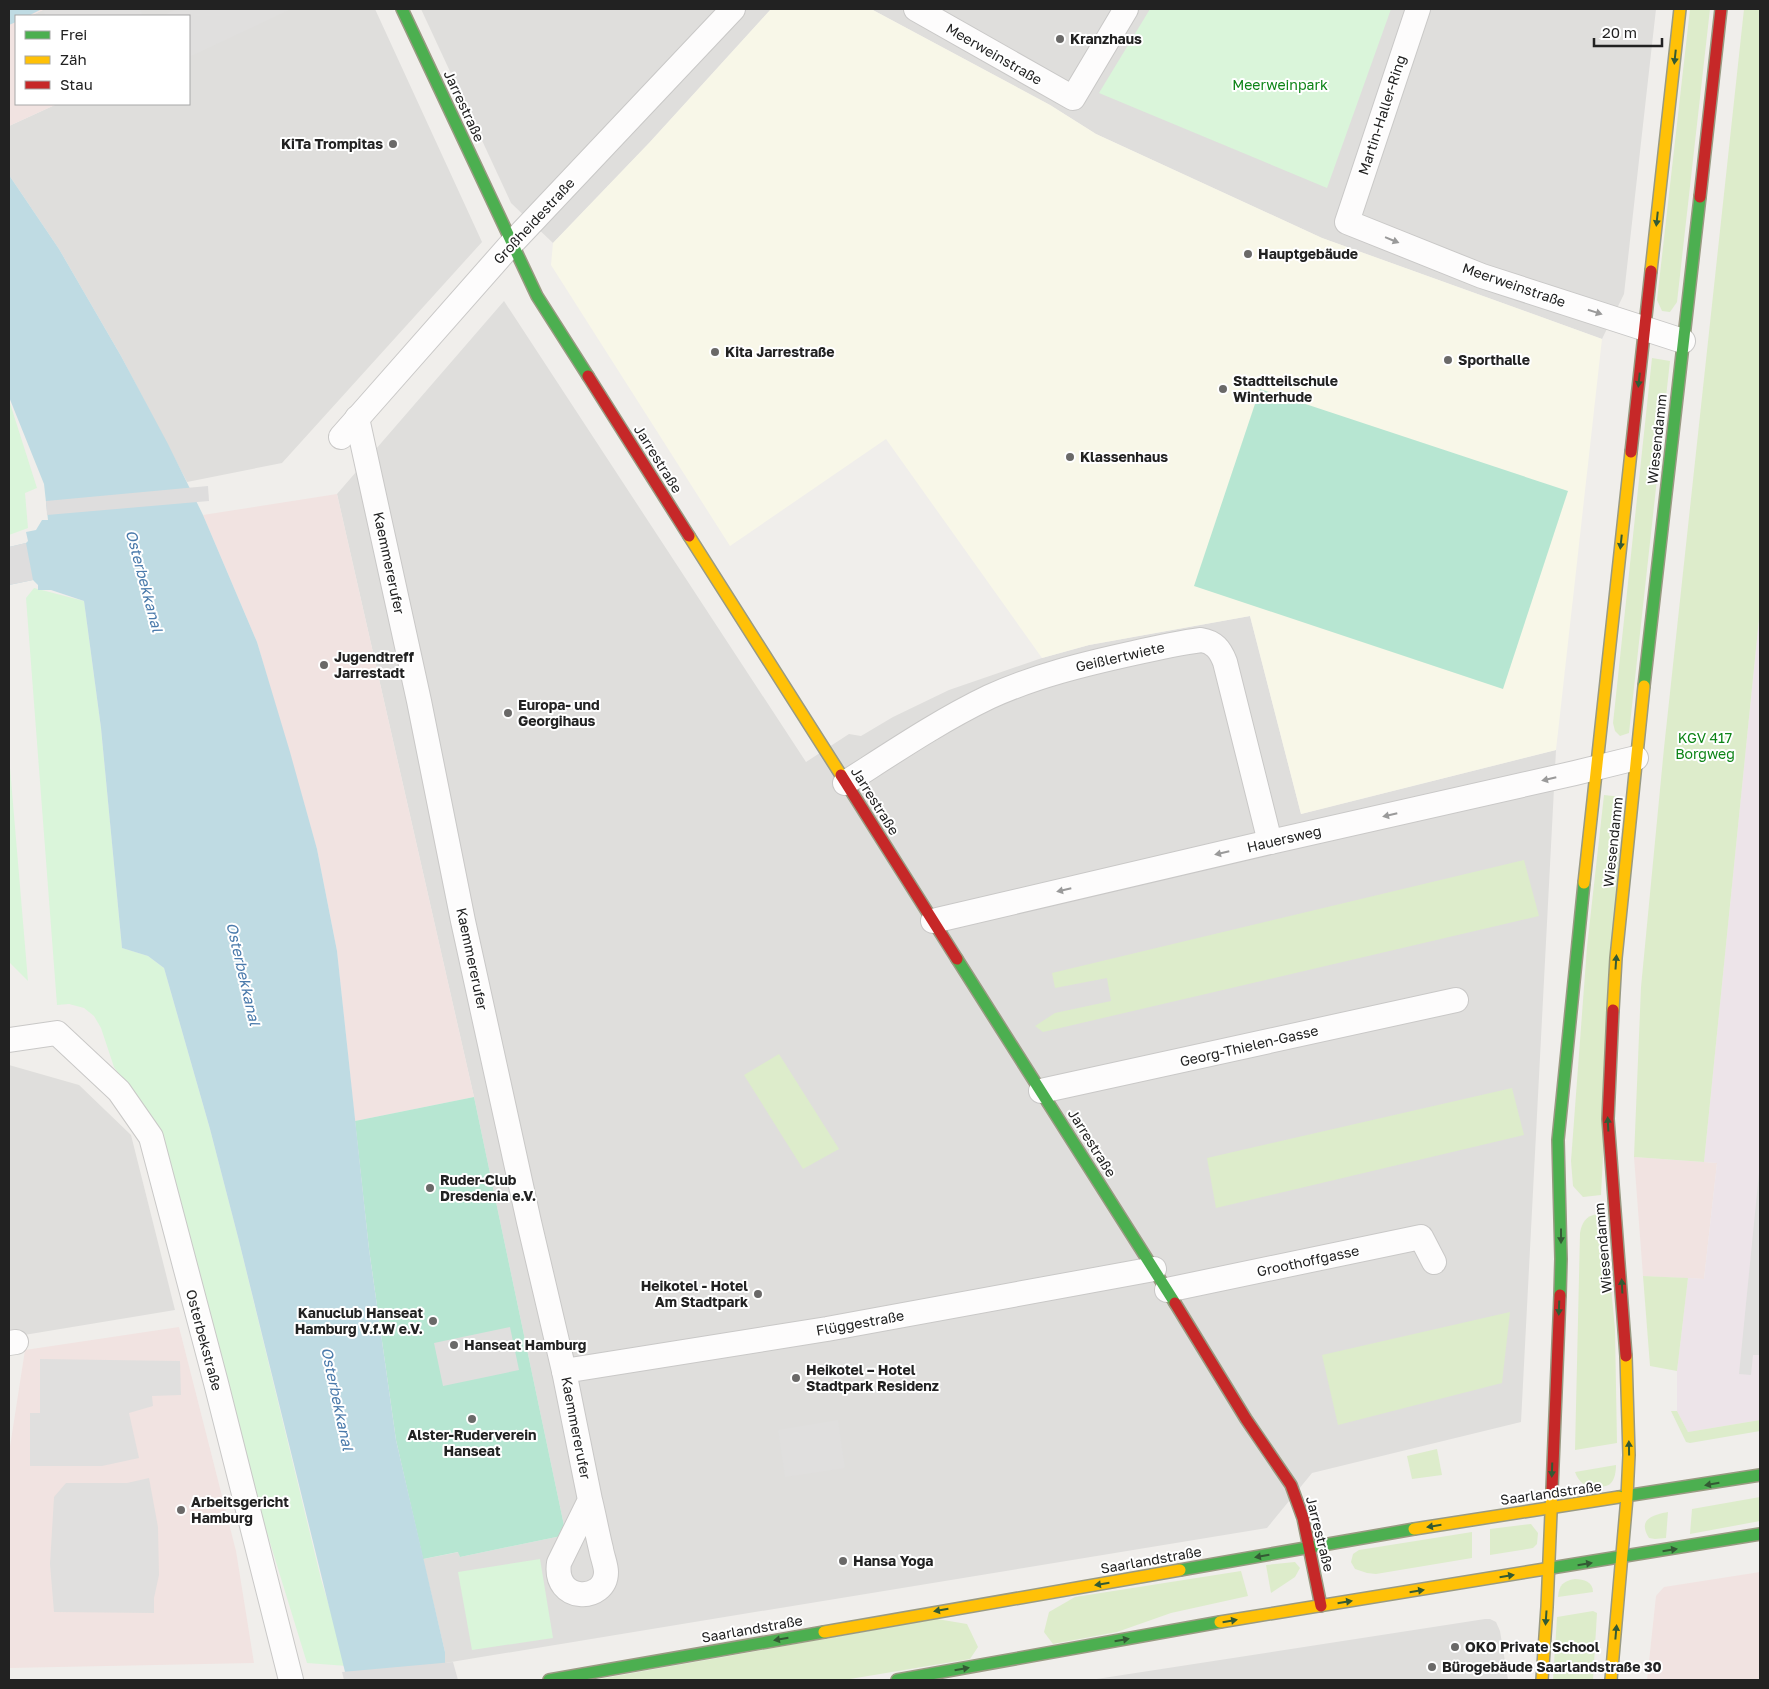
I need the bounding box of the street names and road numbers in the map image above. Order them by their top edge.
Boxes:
street label: Meerweinstraße [943,19,1045,88]
street label: Martin-Haller-Ring [1354,53,1409,177]
street label: Jarrestraße [440,67,488,144]
street label: Großheidestraße [489,174,578,267]
street label: Meerweinstraße [1460,259,1568,310]
street label: Wiesendamm [1643,393,1670,485]
street label: Jarrestraße [631,422,686,496]
street label: Kaemmererufer [370,510,409,616]
street label: Geißlertwiete [1074,638,1166,675]
street label: Jarrestraße [848,764,903,838]
street label: Wiesendamm [1599,796,1626,888]
street label: Hauersweg [1245,822,1323,855]
street label: Kaemmererufer [453,906,492,1012]
street label: Georg-Thielen-Gasse [1178,1021,1320,1070]
street label: Jarrestraße [1065,1106,1120,1180]
street label: Wiesendamm [1590,1202,1615,1294]
street label: Groothoffgasse [1255,1241,1361,1280]
street label: Osterbekstraße [183,1287,226,1392]
street label: Flüggestraße [815,1306,905,1339]
street label: Kaemmererufer [558,1375,595,1481]
street label: Saarlandstraße [1499,1477,1603,1508]
street label: Jarrestraße [1303,1494,1338,1573]
street label: Saarlandstraße [1099,1542,1203,1577]
street label: Saarlandstraße [700,1611,804,1646]

